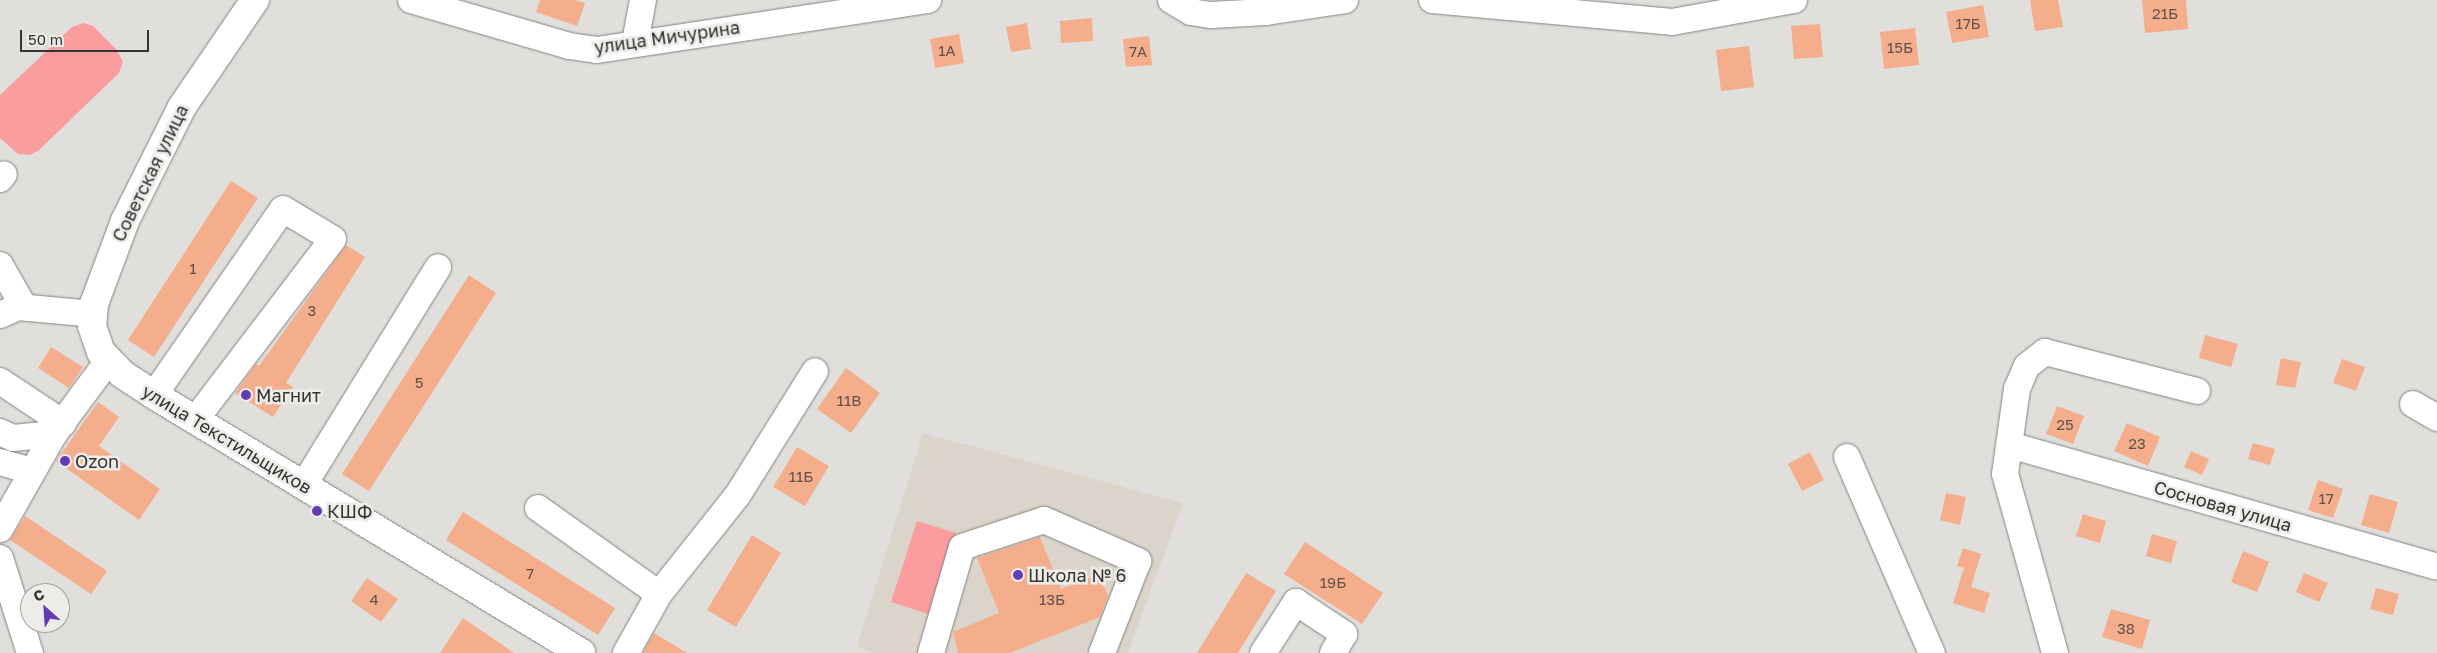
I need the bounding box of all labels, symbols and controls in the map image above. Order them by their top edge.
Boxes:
house number: 21Б [2152,5,2178,23]
house number: 17Б [1955,15,1981,33]
street label: улица Мичурина [593,16,741,58]
scale bar [22,20,151,52]
text: 50 m [28,30,63,48]
house number: 15Б [1887,39,1913,57]
house number: 1А [938,42,956,60]
house number: 7А [1129,43,1147,61]
street label: Советская улица [107,101,193,245]
house number: 1 [189,260,197,278]
house number: 3 [308,302,316,320]
house number: 5 [415,374,423,392]
street label: улица Текстильщиков [138,380,316,498]
place label: Магнит [256,384,321,406]
marker: Магнит [240,389,252,401]
house number: 11В [837,392,861,410]
house number: 25 [2056,416,2074,434]
house number: 23 [2128,435,2146,453]
place label: Ozon [75,450,119,472]
marker: Ozon [59,455,71,467]
house number: 11Б [789,468,813,486]
street label: Сосновая улица [2152,476,2294,536]
house number: 17 [2318,490,2334,508]
place label: КШФ [327,500,373,522]
marker: КШФ [311,505,323,517]
place label: Школа № 6 [1028,564,1126,586]
house number: 7 [526,565,534,583]
marker: Школа № 6 [1012,569,1024,581]
house number: 19Б [1320,574,1346,592]
north arrow [20,583,70,633]
text: С [30,585,47,605]
house number: 4 [369,591,379,609]
house number: 13Б [1039,591,1065,609]
house number: 38 [2117,620,2135,638]

